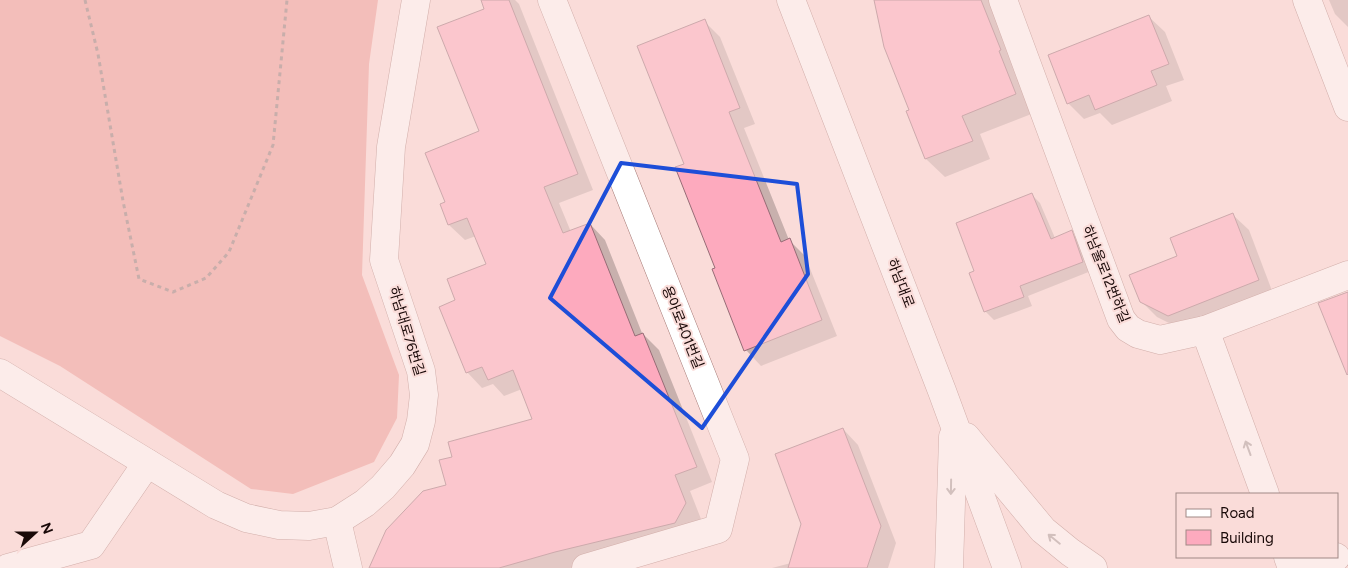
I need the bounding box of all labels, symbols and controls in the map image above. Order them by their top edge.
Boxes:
street label: 하남울로12번하길 [1078,223,1133,325]
street label: 하남대로 [883,256,918,310]
street label: 용아로401번길 [658,283,707,371]
street label: 하남대로76번길 [385,284,428,378]
one-way arrow [1243,441,1252,457]
one-way arrow [947,478,956,494]
legend [1176,493,1338,558]
text: Road [1220,504,1255,522]
north arrow [10,508,60,558]
text: N [37,520,57,537]
text: Building [1220,529,1274,547]
one-way arrow [1047,534,1060,545]

